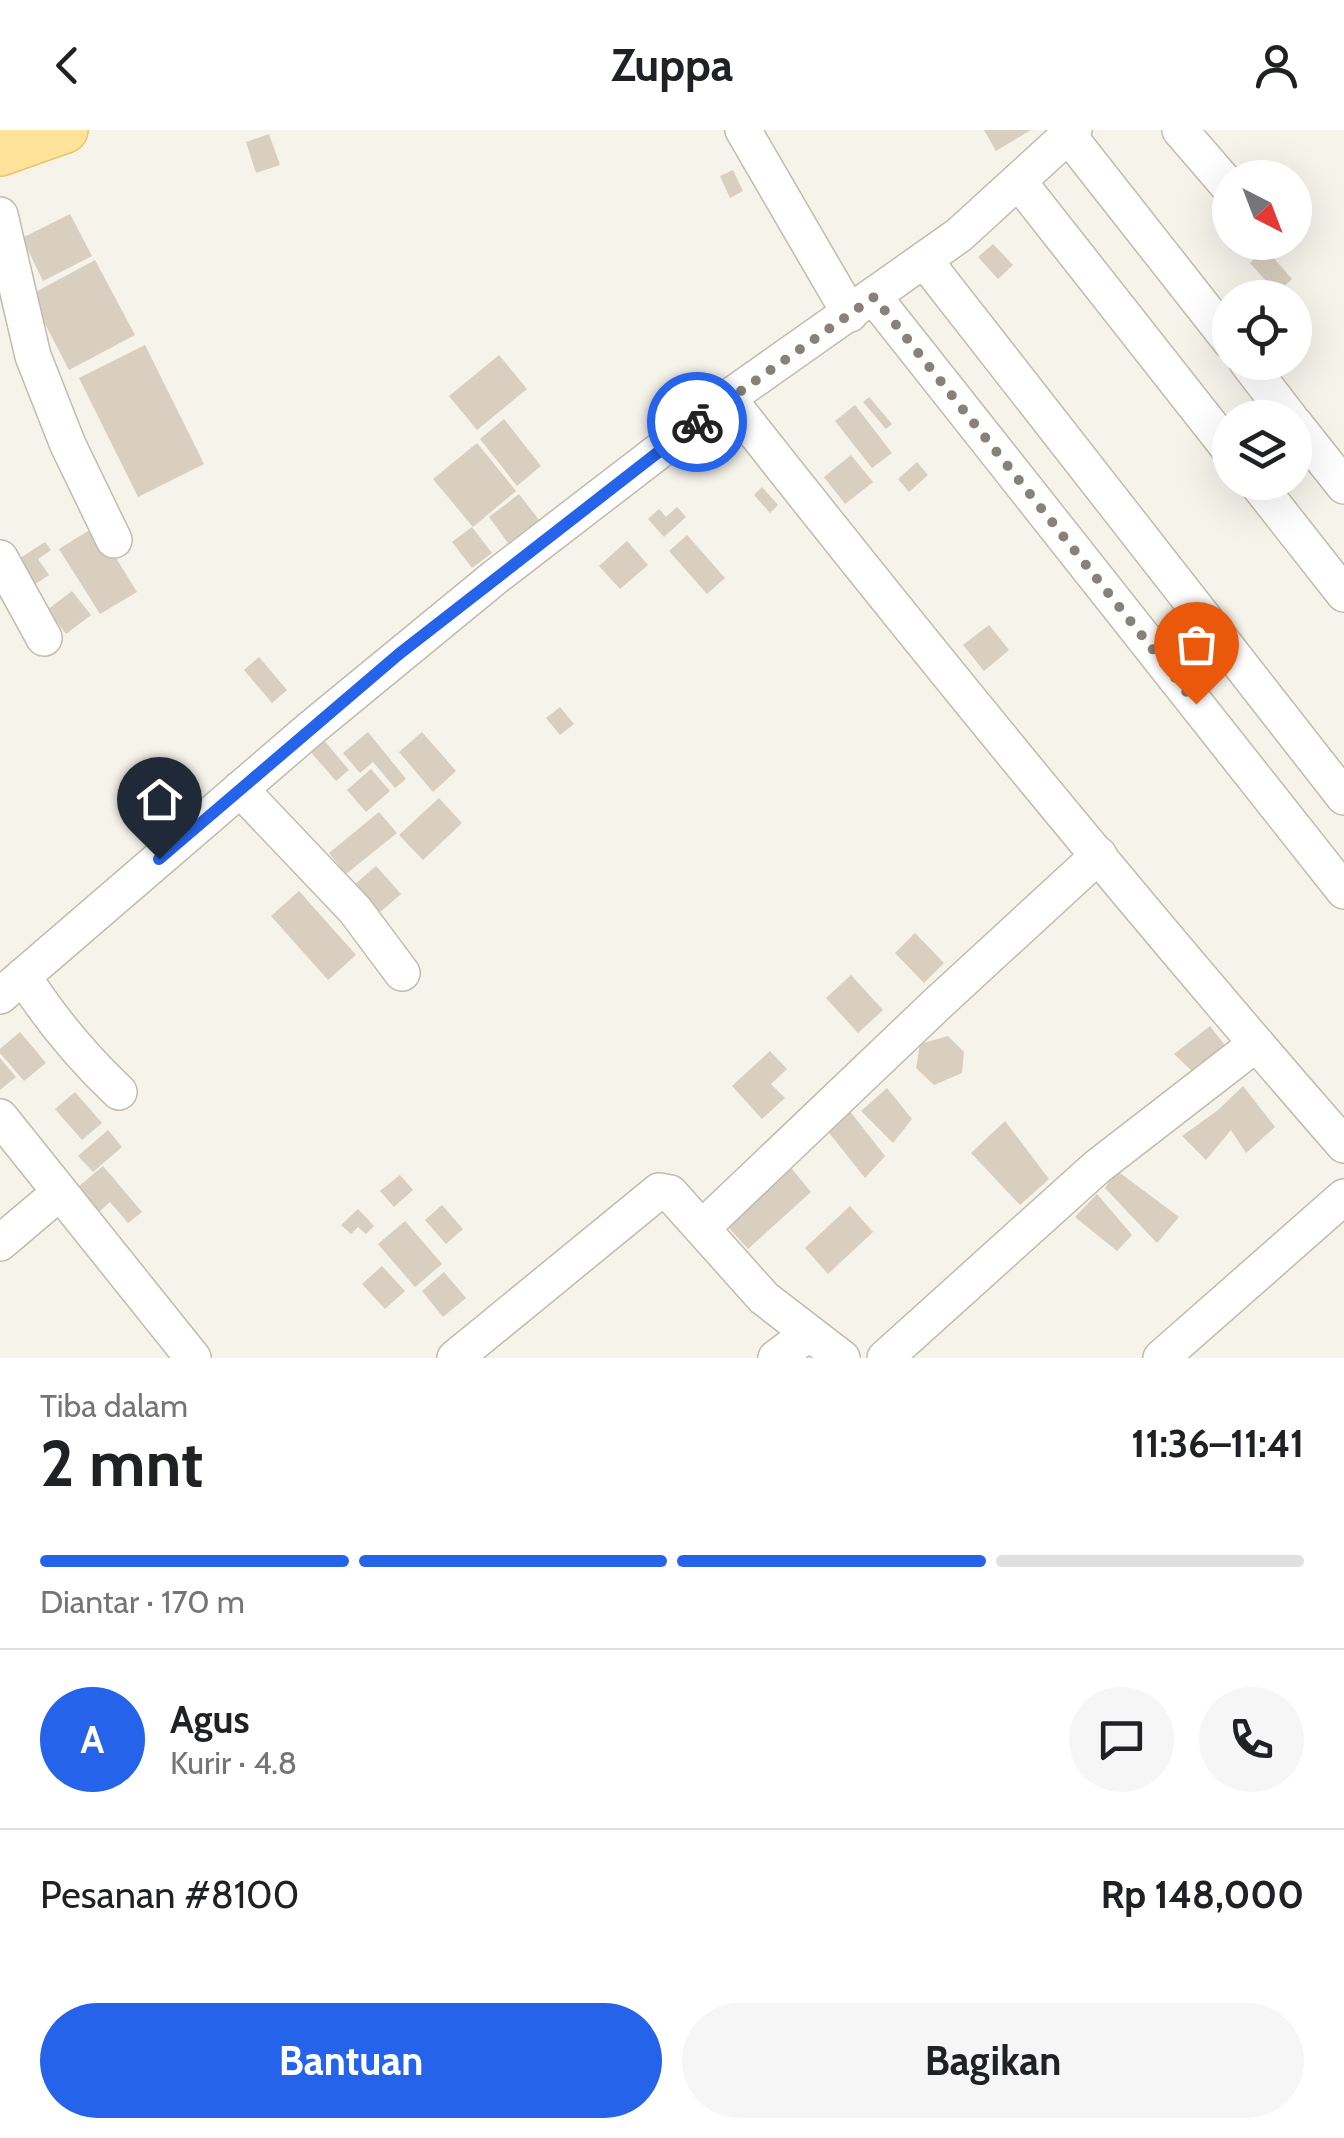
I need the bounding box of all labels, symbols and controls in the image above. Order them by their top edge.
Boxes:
icon: back [40,38,95,93]
text: Zuppa [611,38,733,92]
icon: person [1249,38,1304,93]
north arrow [1212,160,1312,260]
map controls [1212,160,1312,500]
button: locate [1212,280,1312,380]
courier [647,372,747,472]
icon: bike [670,395,725,450]
button: layers [1212,400,1312,500]
pin [1154,602,1239,705]
icon: bag [1169,617,1224,672]
pin [117,757,202,860]
icon: home [132,772,187,827]
text: Tiba dalam [40,1386,188,1425]
text: 11:36–11:41 [1131,1420,1304,1467]
text: 2 mnt [40,1423,203,1502]
text: Diantar · 170 m [40,1582,245,1621]
button: chat [1069,1687,1174,1792]
button: phone [1199,1687,1304,1792]
text: Agus [170,1696,250,1743]
text: A [81,1716,104,1763]
text: Kurir · 4.8 [170,1743,297,1782]
text: Pesanan #8100 [40,1871,299,1918]
text: Rp 148,000 [1101,1871,1304,1918]
button: Bantuan [40,2003,662,2118]
button: Bagikan [682,2003,1304,2118]

